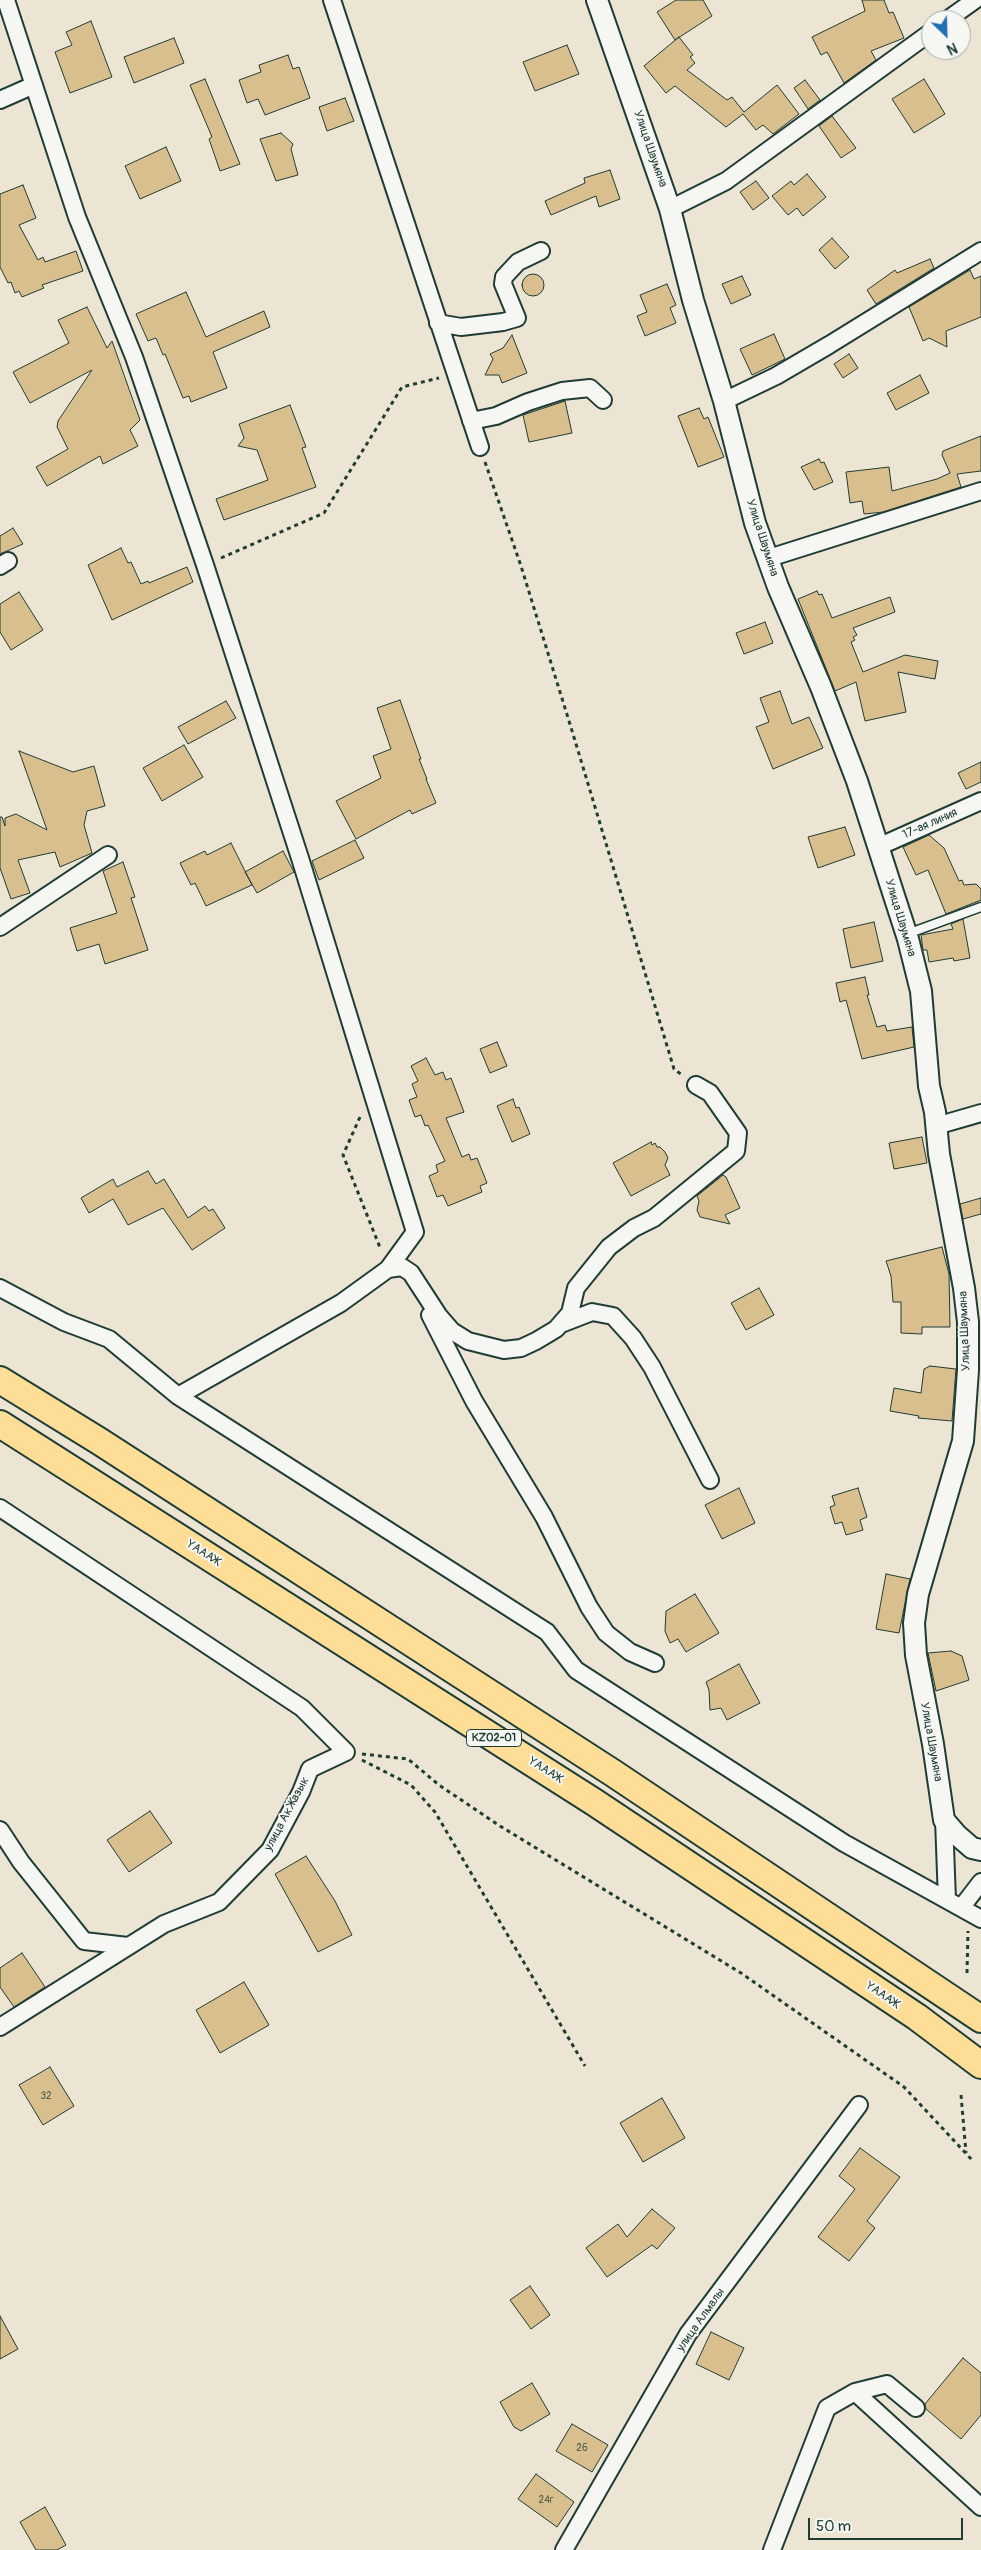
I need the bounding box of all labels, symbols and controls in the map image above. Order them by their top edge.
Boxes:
north arrow [921,10,971,60]
text: N [944,39,960,58]
street label: Улица Шаумяна [630,109,670,189]
street label: Улица Шаумяна [743,498,781,578]
street label: 17-ая линия [900,806,960,842]
street label: Улица Шаумяна [881,878,919,958]
street label: Улица Шаумяна [956,1291,974,1371]
street label: ҮАААЖ [183,1537,223,1569]
street label: Улица Шаумяна [917,1701,945,1783]
road number: KZ02-01 [466,1730,522,1746]
street label: ҮАААЖ [525,1754,565,1786]
street label: улица Ак Жазык [262,1775,312,1853]
street label: ҮАААЖ [862,1978,902,2012]
house number: 32 [40,2090,52,2102]
street label: улица Алмалы [674,2286,728,2354]
house number: 26 [576,2442,588,2454]
house number: 24г [539,2494,553,2506]
scale bar [811,2508,966,2540]
text: 50 m [816,2517,851,2536]

